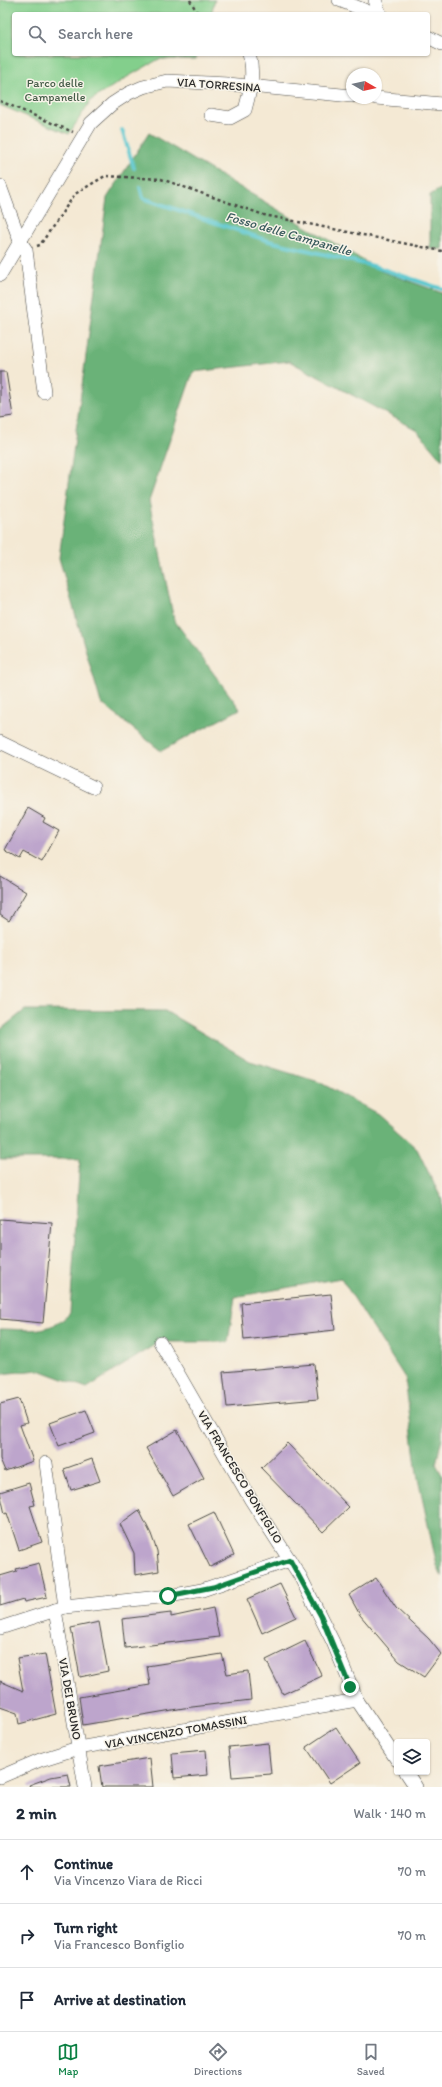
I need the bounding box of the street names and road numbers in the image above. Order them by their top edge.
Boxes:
street label: VIA TORRESINA [176,75,262,95]
street label: VIA FRANCESCO BONFIGLIO [195,1408,285,1546]
street label: VIA DEI BRUNO [56,1657,84,1741]
street label: VIA VINCENZO TOMASSINI [104,1713,248,1751]

